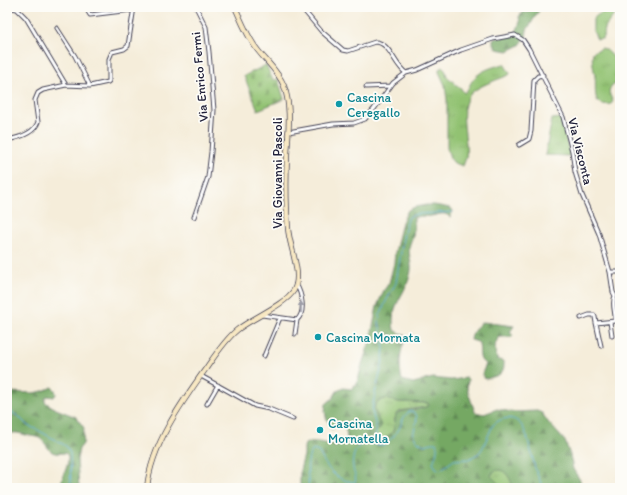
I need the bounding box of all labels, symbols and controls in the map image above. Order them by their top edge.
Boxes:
street label: Via Enrico Fermi [188,31,211,123]
place label: Cascina Ceregallo [347,90,401,120]
marker: Cascina Ceregallo [334,99,344,109]
street label: Via Visconta [565,116,596,187]
street label: Via Giovanni Pascoli [270,117,285,229]
one-way arrow [298,300,304,313]
place label: Cascina Mornata [326,330,420,345]
marker: Cascina Mornata [313,332,323,342]
place label: Cascina Mornatella [328,416,389,446]
marker: Cascina Mornatella [315,425,325,435]

